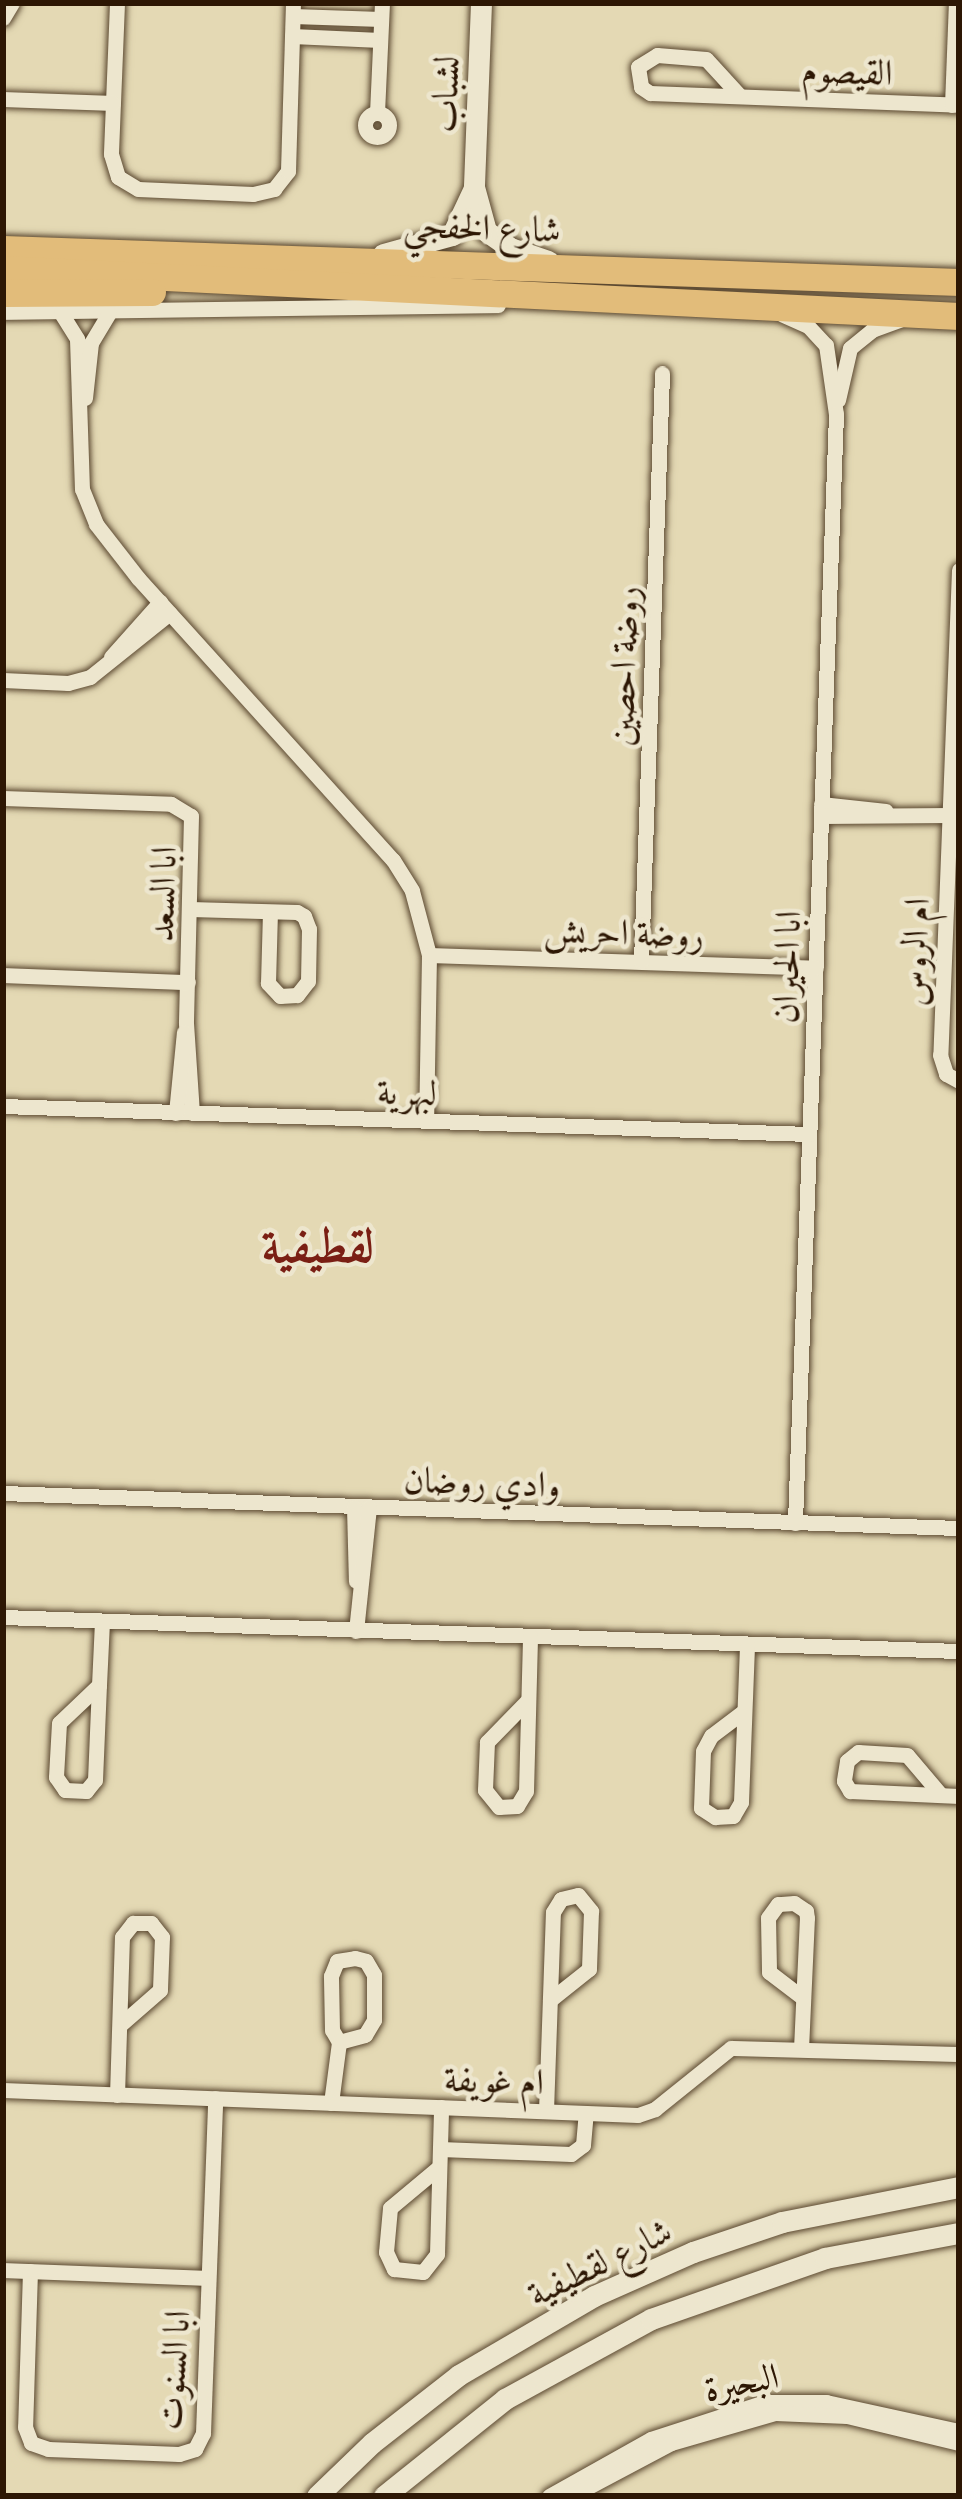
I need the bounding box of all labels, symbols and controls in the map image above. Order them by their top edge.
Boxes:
street label: القيصوم [801,47,893,93]
street label: لشباب [421,55,467,133]
street label: شارع الخفجي [403,202,561,250]
street label: روضة احصين [598,585,646,747]
street label: ابا السعد [138,846,184,942]
street label: ام الروس [891,897,937,1007]
street label: روضة احريش [543,907,705,955]
street label: ابا الحيران [761,910,809,1024]
street label: لبهرية [376,1068,438,1114]
district label: لقطيفية [262,1216,374,1274]
street label: وادي روضان [403,1457,561,1505]
street label: ام غويفة [443,2056,545,2102]
street label: شارع لقطيفية [520,2208,678,2314]
street label: ابا السنوت [146,2309,198,2431]
street label: البحيرة [700,2353,782,2409]

